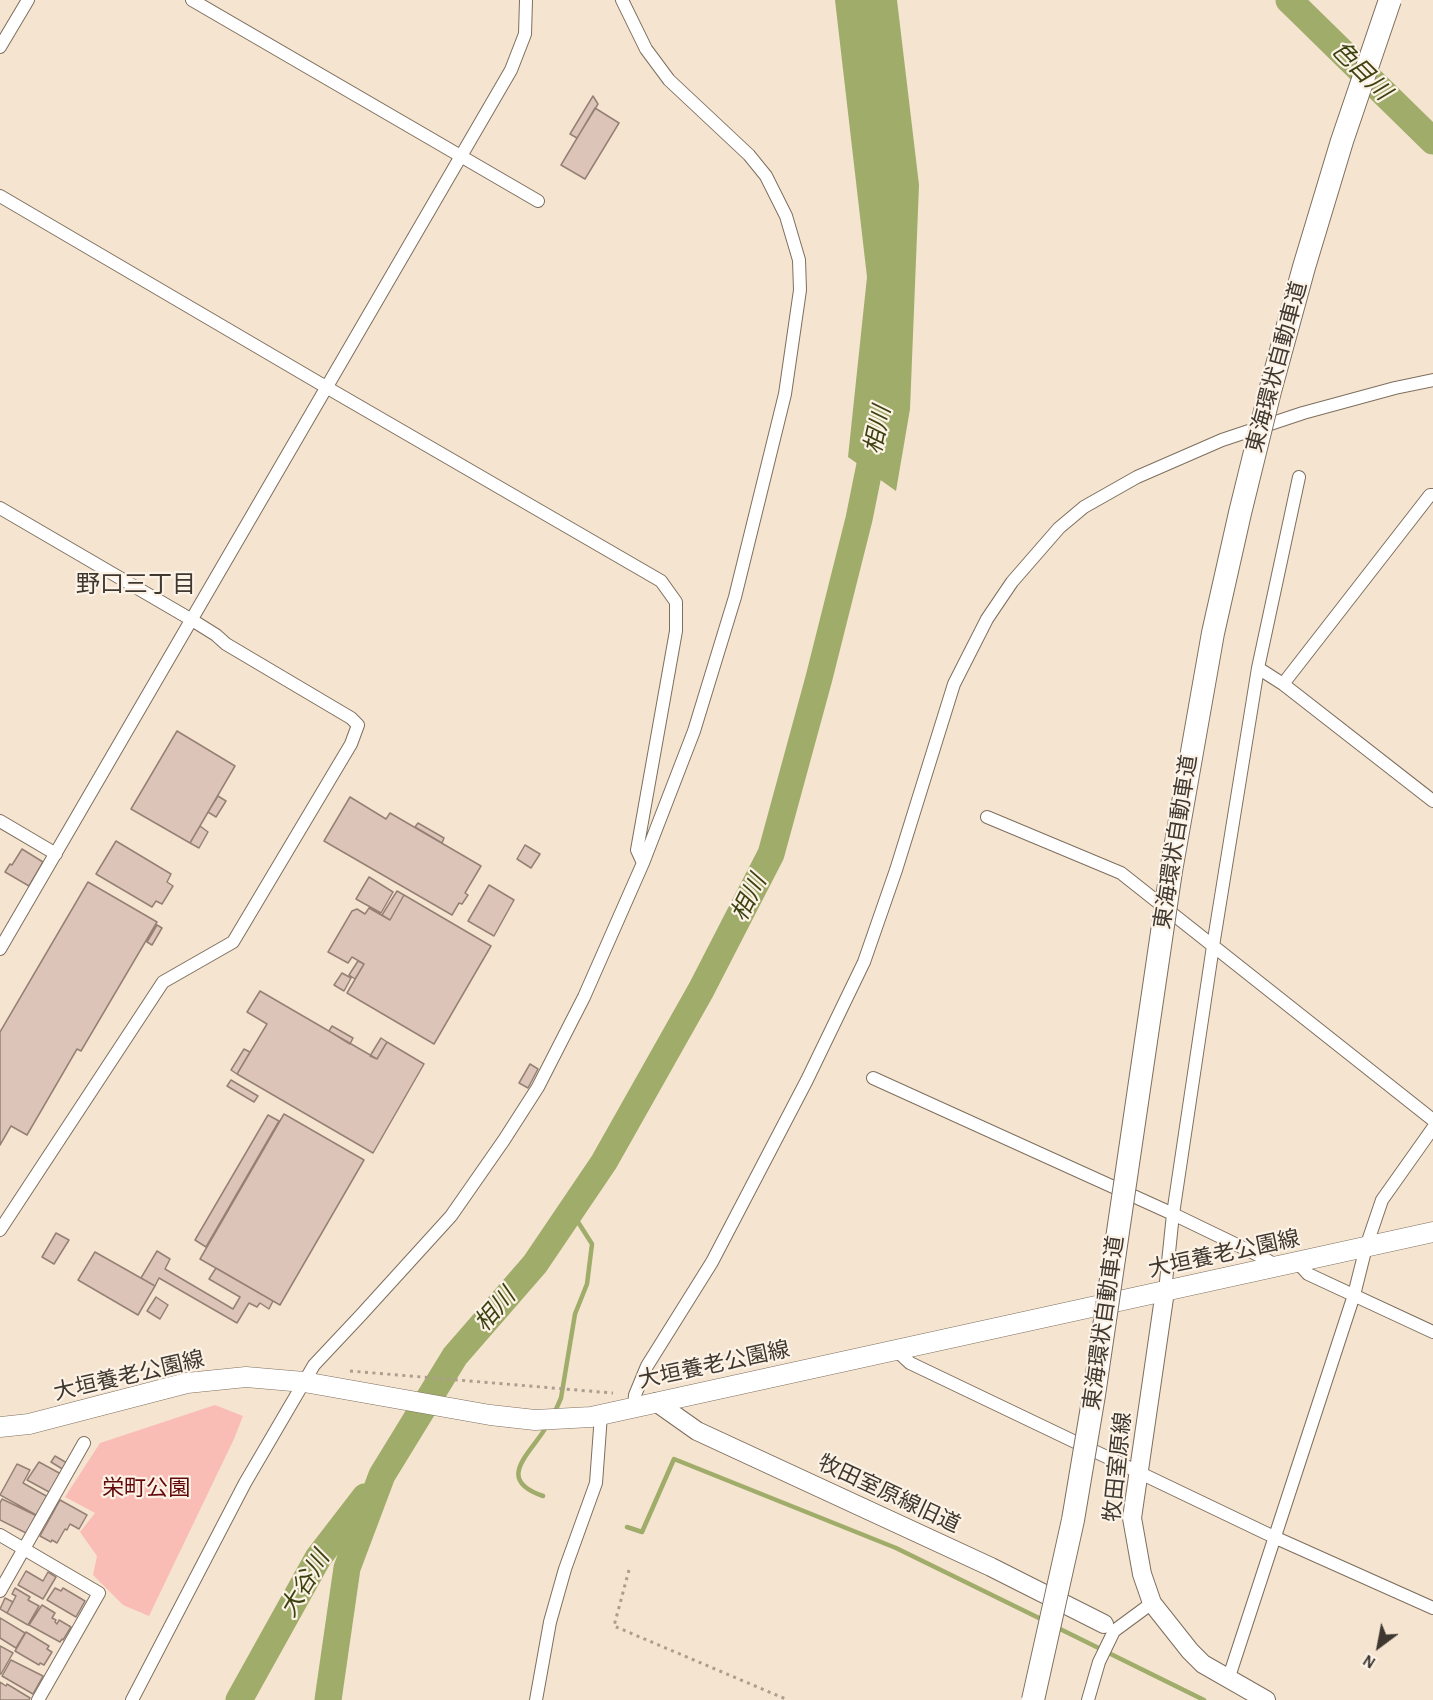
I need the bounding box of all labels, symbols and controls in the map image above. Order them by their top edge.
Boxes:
water label: 色目川 [1325,35,1397,107]
street label: 東海環状自動車道 [1241,279,1313,455]
water label: 相川 [859,404,897,456]
district label: 野口三丁目 [76,571,196,599]
street label: 東海環状自動車道 [1149,753,1203,931]
water label: 相川 [725,870,773,926]
street label: 大垣養老公園線 [1146,1225,1302,1283]
street label: 東海環状自動車道 [1079,1234,1129,1412]
water label: 相川 [468,1282,522,1338]
street label: 大垣養老公園線 [636,1336,792,1394]
street label: 大垣養老公園線 [51,1346,207,1406]
street label: 牧田室原線 [1099,1411,1137,1523]
street label: 牧田室原線旧道 [814,1449,964,1539]
park label: 栄町公園 [102,1475,190,1501]
water label: 大谷川 [274,1546,336,1622]
north arrow [1349,1616,1409,1676]
text: N [1361,1652,1378,1671]

